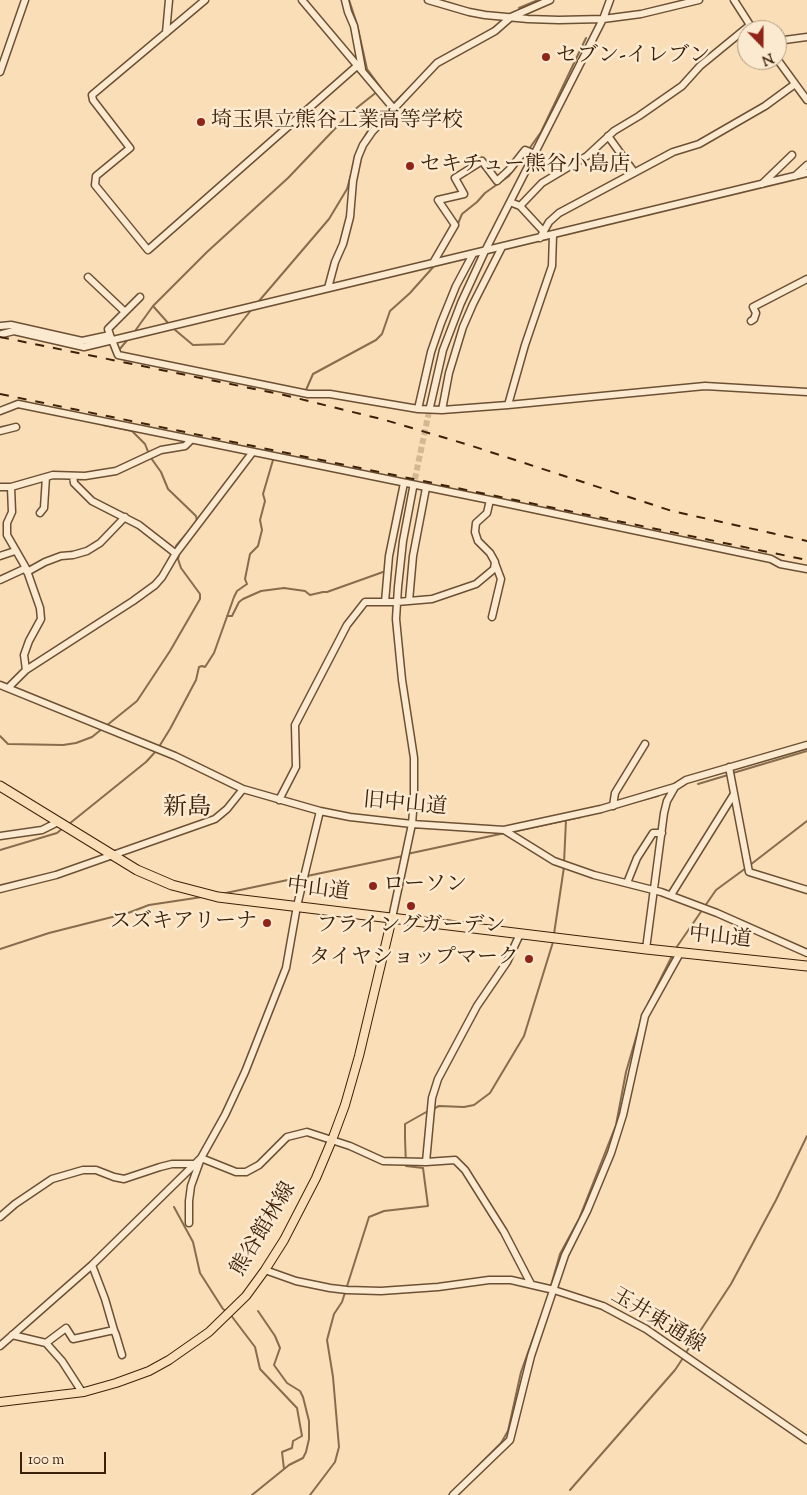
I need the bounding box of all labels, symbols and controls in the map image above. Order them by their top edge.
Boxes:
north arrow [737,20,787,70]
place label: セブン-イレブン [556,44,710,70]
text: N [758,47,776,69]
marker: セブン-イレブン [540,51,552,63]
place label: 埼玉県立熊谷工業高等学校 [211,109,463,135]
marker: 埼玉県立熊谷工業高等学校 [195,116,207,128]
place label: セキチュー熊谷小島店 [420,153,630,179]
marker: セキチュー熊谷小島店 [404,160,416,172]
street label: 旧中山道 [362,790,448,822]
district label: 新島 [163,796,211,824]
place label: ローソン [383,873,467,899]
street label: 中山道 [285,875,351,907]
marker: ローソン [367,880,379,892]
marker: フライングガーデン [405,900,417,912]
place label: スズキアリーナ [110,910,257,936]
place label: フライングガーデン [317,914,505,940]
marker: スズキアリーナ [261,917,273,929]
street label: 中山道 [687,923,753,955]
place label: タイヤショップマーク [309,946,519,972]
marker: タイヤショップマーク [523,953,535,965]
street label: 熊谷館林線 [227,1179,303,1281]
street label: 玉井東通線 [606,1284,708,1360]
scale bar [22,1442,109,1474]
text: 100 m [28,1450,64,1471]

